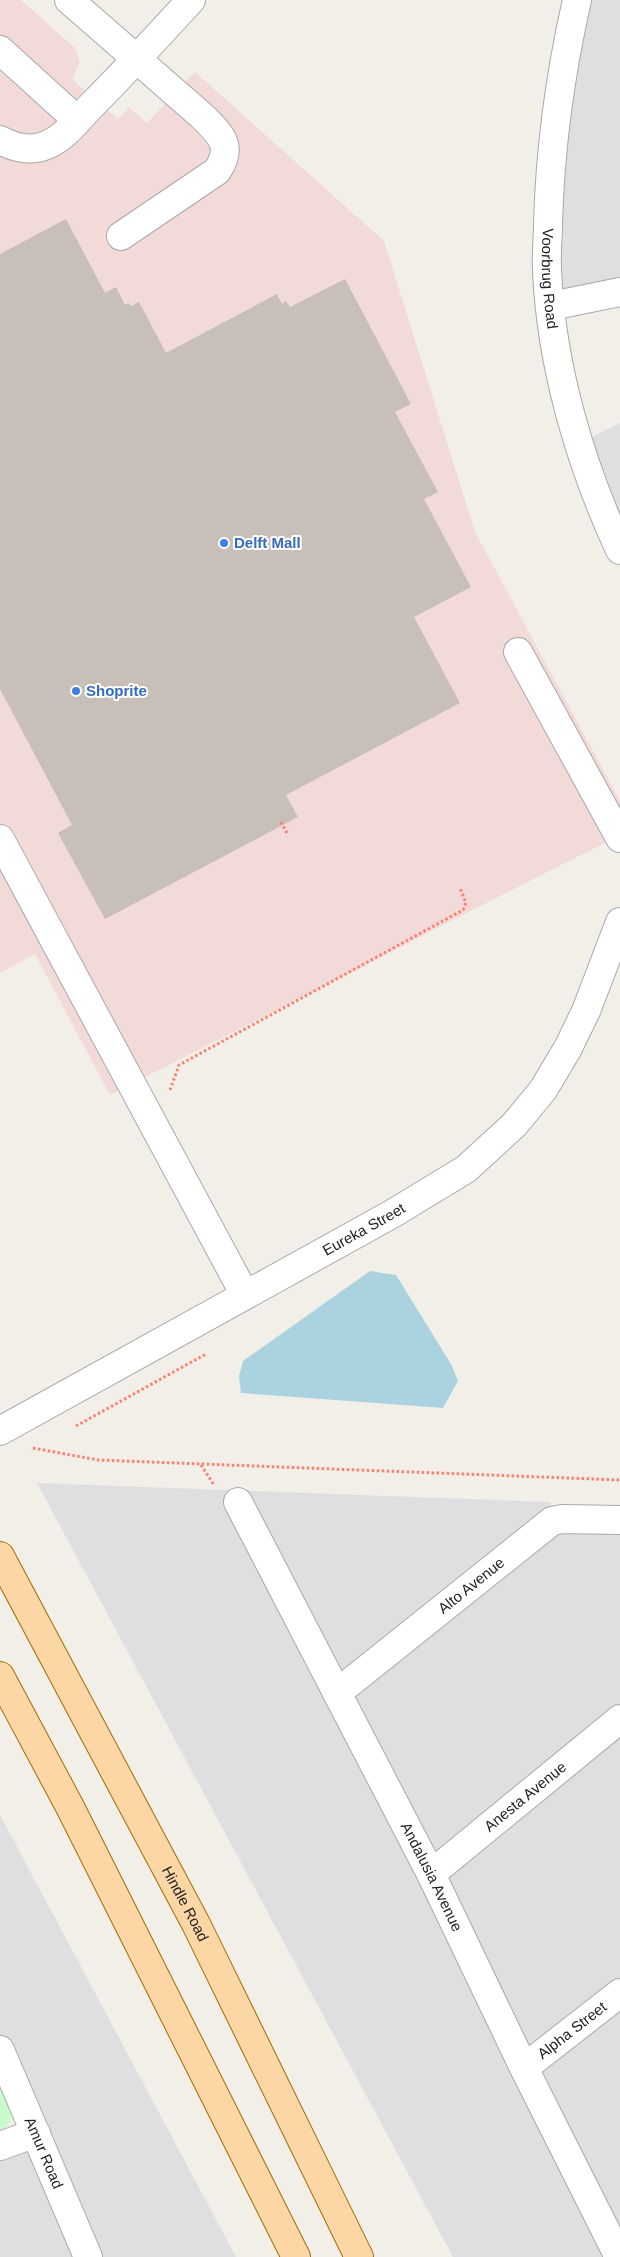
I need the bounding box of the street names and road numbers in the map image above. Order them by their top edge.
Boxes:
street label: Voorbrug Road [539,228,561,330]
street label: Eureka Street [319,1199,409,1259]
street label: Alto Avenue [435,1554,507,1617]
street label: Anesta Avenue [481,1758,569,1835]
street label: Andalusia Avenue [398,1819,466,1934]
street label: Hindle Road [159,1863,212,1944]
street label: Alpha Street [534,1997,610,2062]
street label: Amur Road [22,2115,67,2191]

